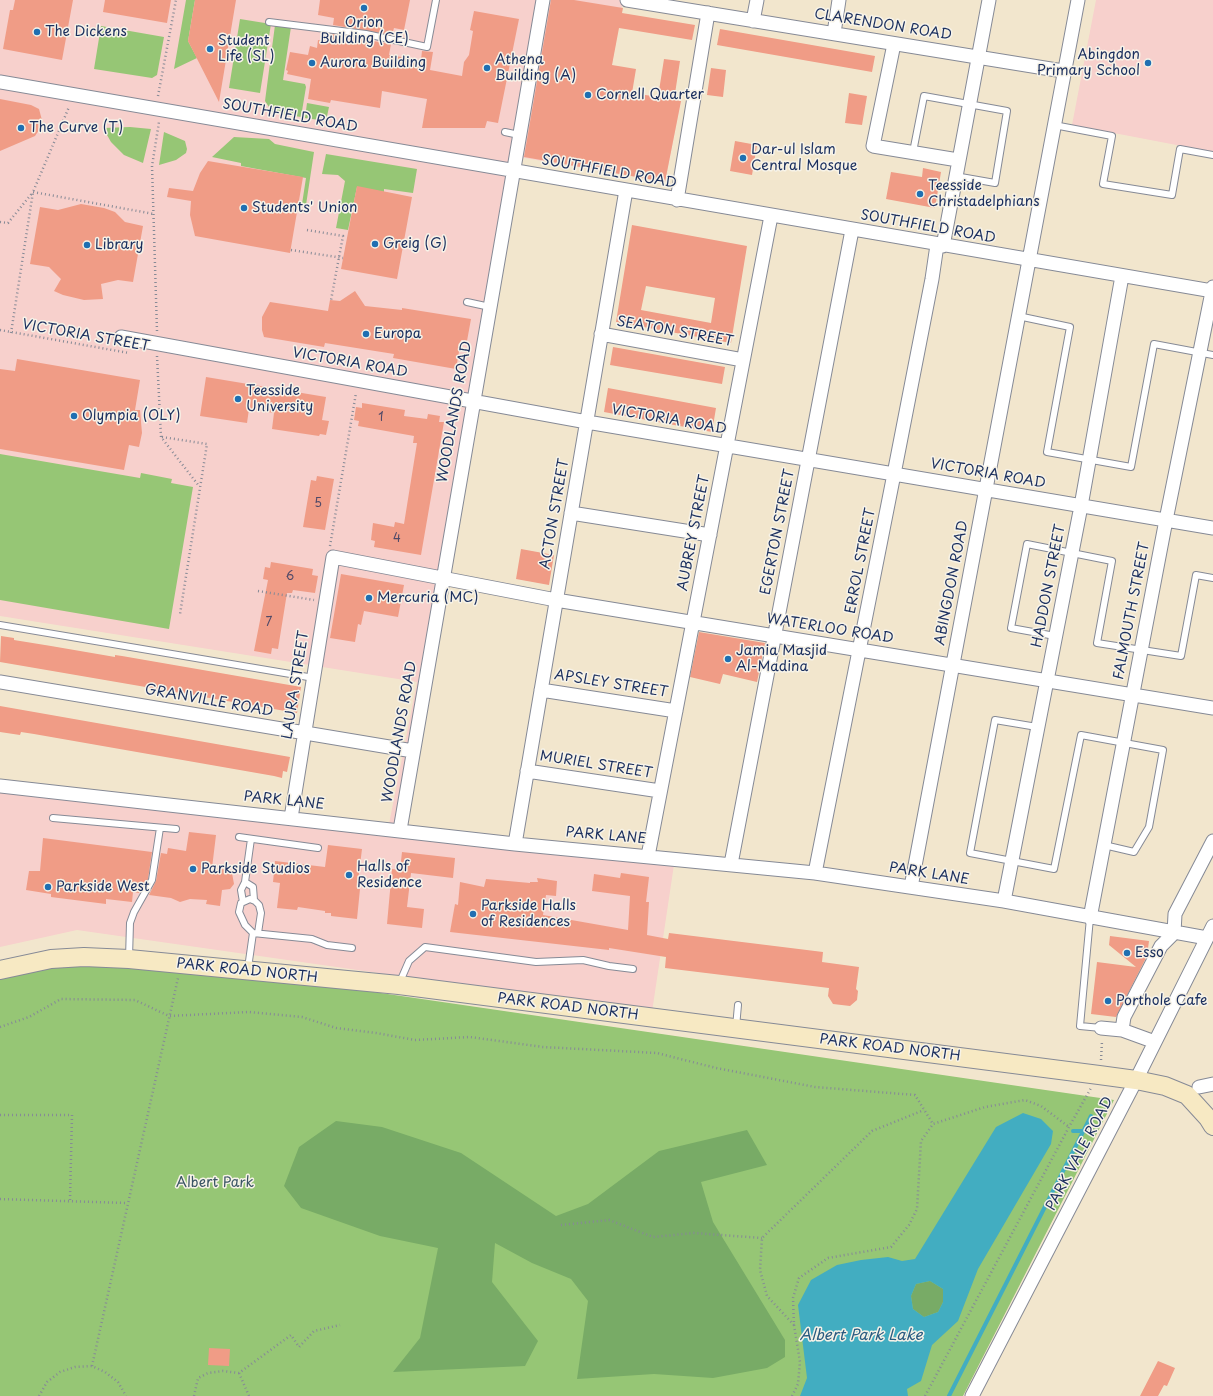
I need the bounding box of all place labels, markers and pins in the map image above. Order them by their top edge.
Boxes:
marker: Orion Building (CE) [359,3,369,13]
place label: Orion Building (CE) [319,15,409,48]
place label: The Dickens [45,24,127,40]
marker: The Dickens [32,27,42,37]
place label: Student Life (SL) [218,33,274,66]
marker: Student Life (SL) [205,44,215,54]
place label: Abingdon Primary School [1037,47,1140,80]
place label: Athena Building (A) [495,52,576,84]
place label: Aurora Building [320,55,426,71]
marker: Aurora Building [307,58,317,68]
marker: Abingdon Primary School [1143,58,1153,68]
marker: Athena Building (A) [482,63,492,73]
place label: Cornell Quarter [596,87,704,103]
marker: Cornell Quarter [583,90,593,100]
place label: The Curve (T) [29,120,123,136]
marker: The Curve (T) [16,123,26,133]
place label: Dar-ul Islam Central Mosque [751,142,857,174]
marker: Dar-ul Islam Central Mosque [738,153,748,163]
place label: Teesside Christadelphians [928,178,1040,210]
marker: Teesside Christadelphians [915,189,925,199]
place label: Students' Union [252,200,357,216]
marker: Students' Union [239,203,249,213]
place label: Greig (G) [383,236,447,252]
place label: Library [95,237,143,253]
marker: Greig (G) [370,239,380,249]
marker: Library [82,240,92,250]
place label: Europa [374,326,421,342]
marker: Europa [361,329,371,339]
place label: Teesside University [246,383,313,416]
marker: Teesside University [233,394,243,404]
place label: Olympia (OLY) [82,408,181,424]
marker: Olympia (OLY) [69,411,79,421]
place label: Mercuria (MC) [377,590,479,606]
marker: Mercuria (MC) [364,593,374,603]
place label: Jamia Masjid Al-Madina [736,643,827,676]
marker: Jamia Masjid Al-Madina [723,654,733,664]
place label: Halls of Residence [357,859,422,892]
place label: Parkside Studios [201,861,310,877]
marker: Parkside Studios [188,864,198,874]
marker: Halls of Residence [344,870,354,880]
place label: Parkside West [56,879,150,895]
marker: Parkside West [43,882,53,892]
place label: Parkside Halls of Residences [481,898,576,930]
marker: Parkside Halls of Residences [468,909,478,919]
place label: Esso [1135,945,1164,961]
marker: Esso [1122,948,1132,958]
place label: Porthole Cafe [1116,993,1207,1009]
marker: Porthole Cafe [1103,996,1113,1006]

